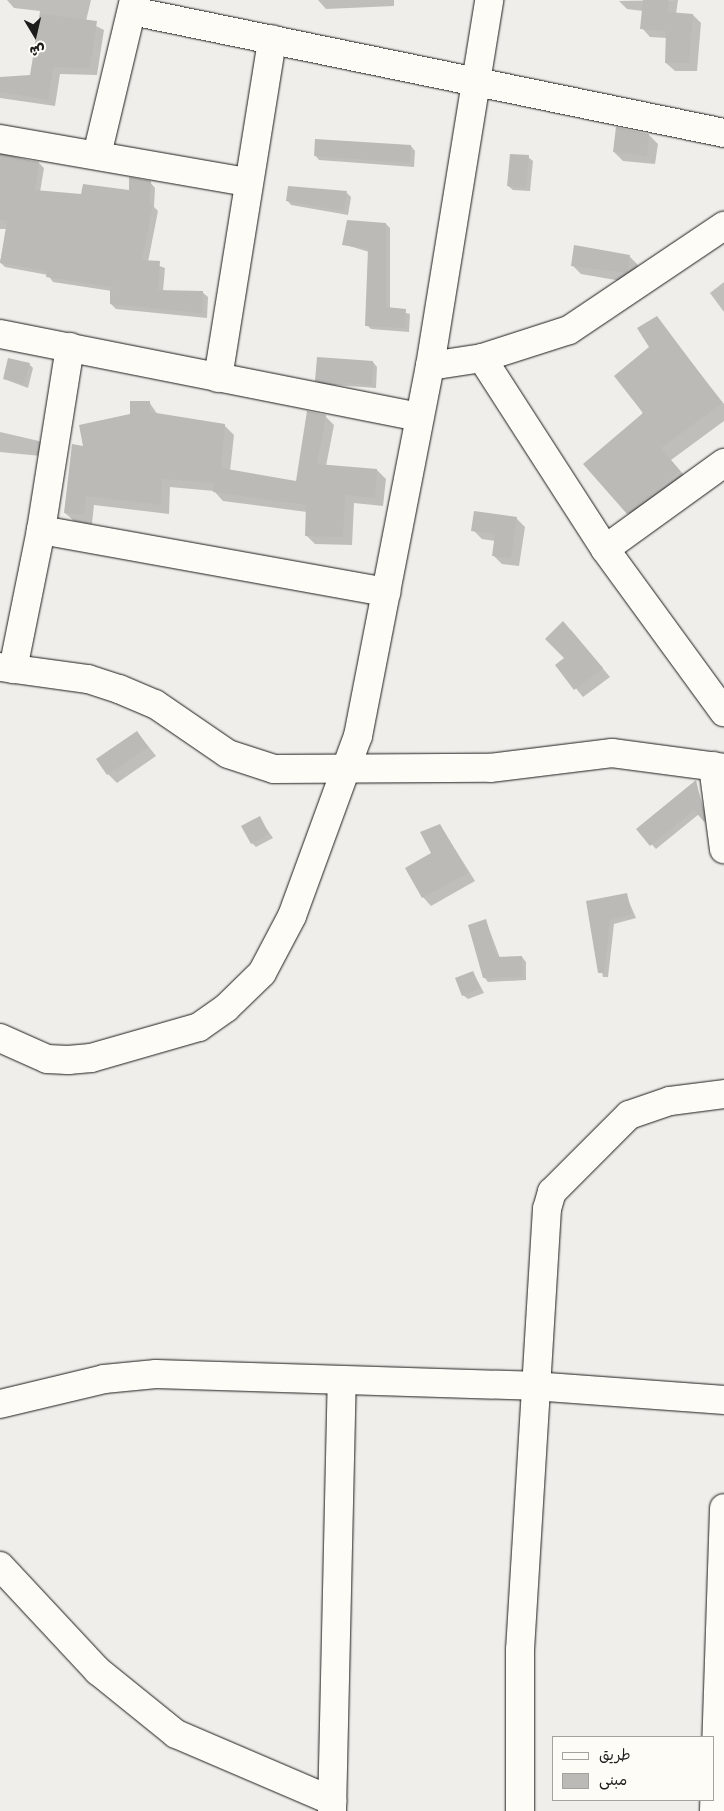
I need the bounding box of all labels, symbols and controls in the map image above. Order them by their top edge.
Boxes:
north arrow [10,10,60,60]
text: ش [28,40,46,60]
legend [552,1736,714,1801]
text: طريق [599,1746,631,1766]
text: مبنى [599,1771,627,1791]

